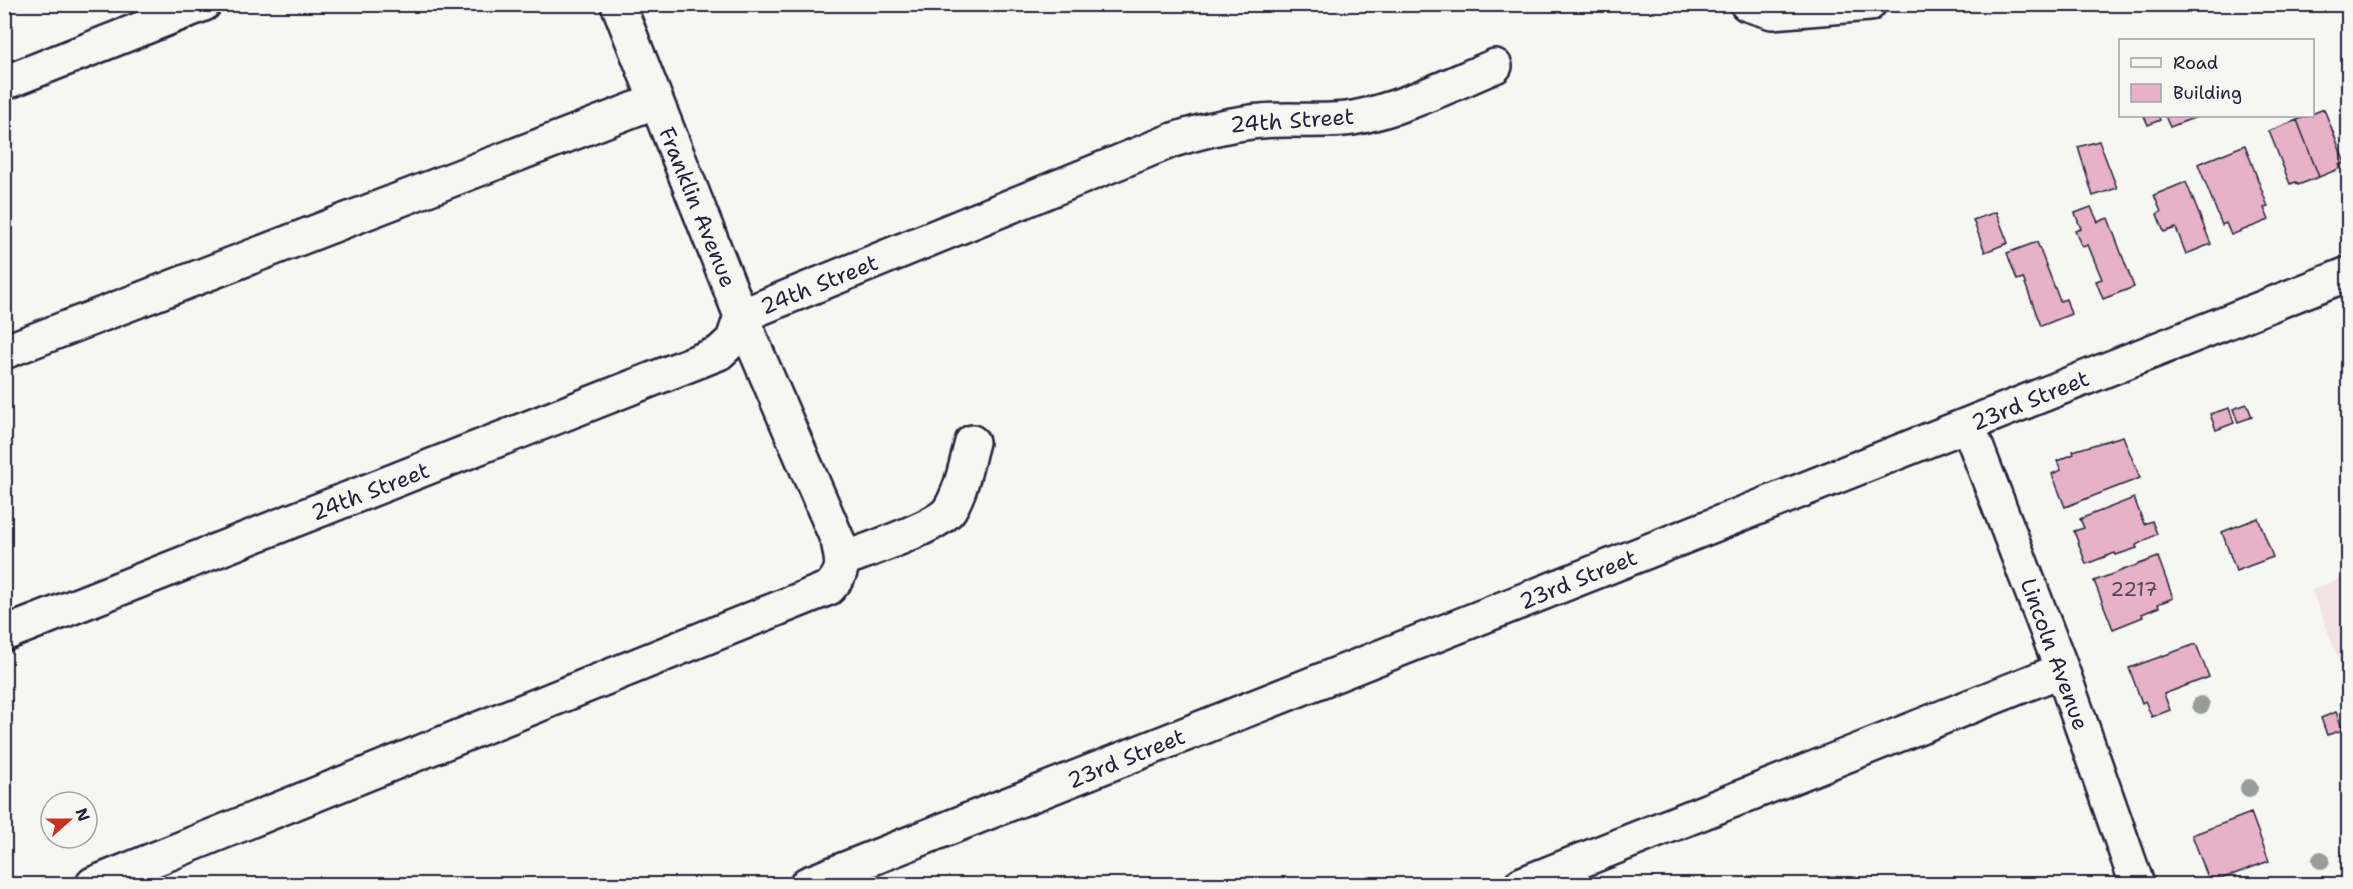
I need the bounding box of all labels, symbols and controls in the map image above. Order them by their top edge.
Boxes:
legend [2119,39,2314,117]
text: Road [2173,51,2218,75]
text: Building [2173,81,2242,105]
street label: 24th Street [1229,102,1355,139]
street label: Franklin Avenue [652,123,743,292]
street label: 24th Street [756,248,882,321]
street label: 23rd Street [1967,364,2093,437]
street label: 24th Street [307,456,433,527]
street label: 23rd Street [1515,543,1641,616]
street label: Lincoln Avenue [2014,574,2095,734]
house number: 2217 [2110,576,2158,602]
street label: 23rd Street [1063,722,1189,795]
north arrow [39,790,99,850]
text: N [70,805,95,824]

